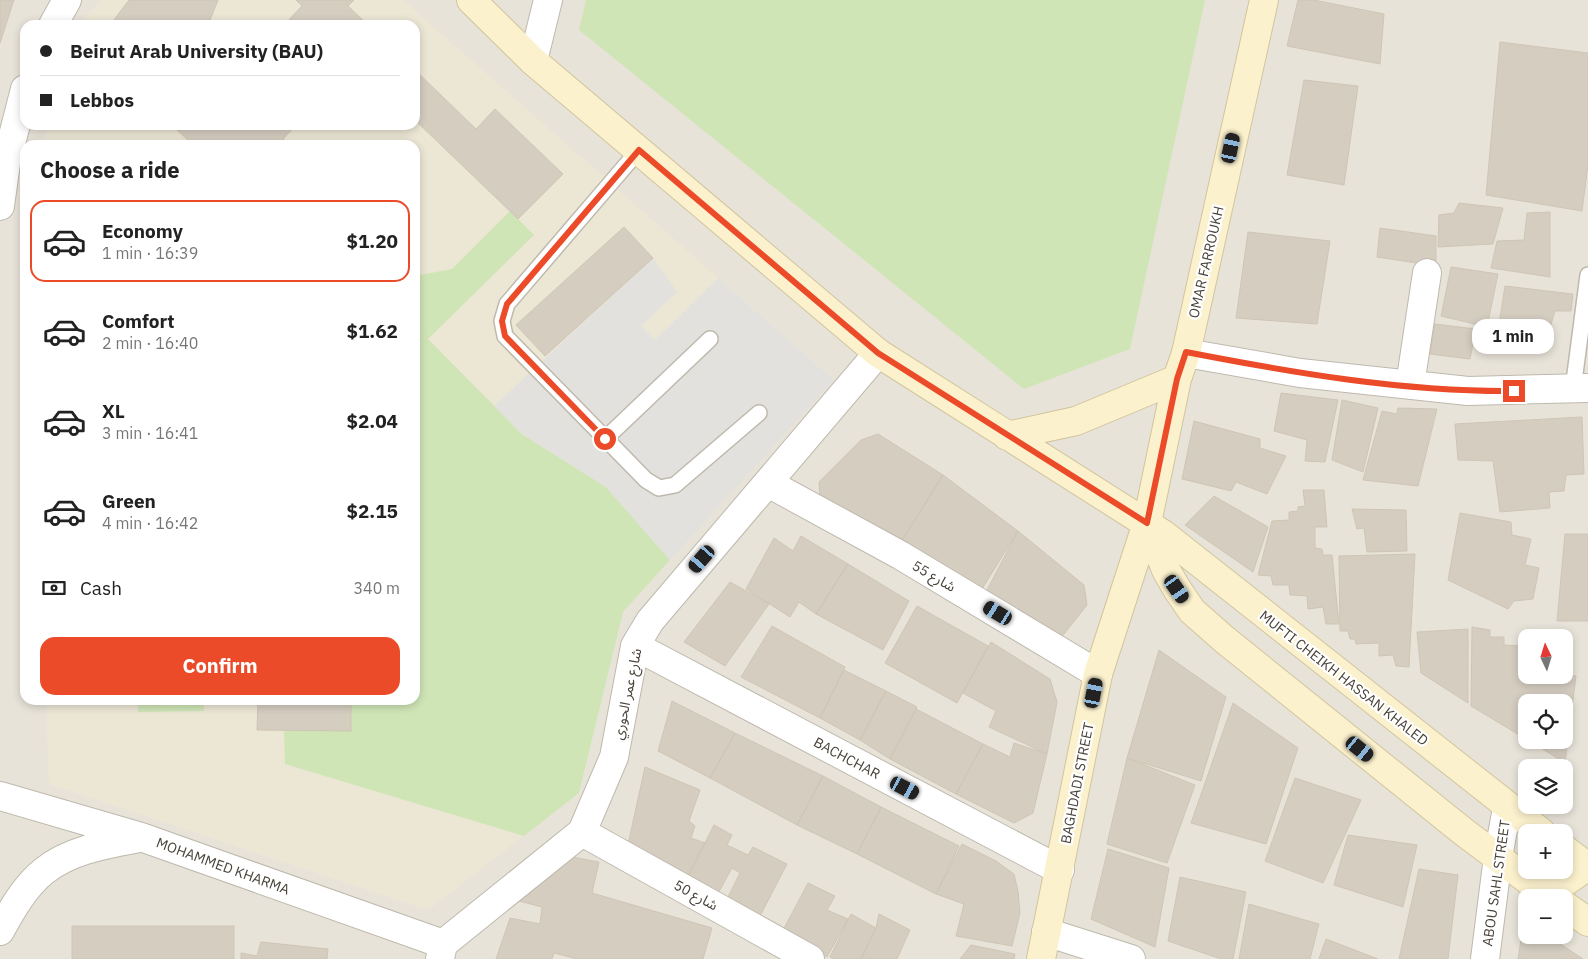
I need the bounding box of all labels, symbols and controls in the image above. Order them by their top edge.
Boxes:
text: Beirut Arab University (BAU) [70,39,323,63]
text: Lebbos [70,88,134,112]
car [1220,132,1241,164]
text: Choose a ride [40,155,180,184]
street label: OMAR FARROUKH [1184,204,1228,320]
icon: car [42,219,87,264]
text: Economy [102,219,183,243]
text: $1.20 [346,229,398,253]
text: 1 min · 16:39 [102,243,198,263]
icon: car [42,309,87,354]
text: Comfort [102,309,175,333]
callout: 1 min [1473,318,1555,354]
text: $1.62 [346,319,398,343]
text: 1 min [1492,326,1534,346]
text: 2 min · 16:40 [102,333,198,353]
route end [1503,380,1525,402]
icon: car [42,399,87,444]
text: XL [102,399,125,423]
text: $2.04 [346,409,398,433]
text: 3 min · 16:41 [102,423,198,443]
route start [594,428,616,450]
icon: car [42,489,87,534]
text: Green [102,489,156,513]
text: $2.15 [346,499,398,523]
text: 4 min · 16:42 [102,513,198,533]
car [686,543,717,575]
street label: شارع 55 [908,556,959,597]
car [1162,572,1191,606]
icon: cash [40,574,68,602]
text: Cash [80,576,122,600]
text: 340 m [353,578,400,598]
car [981,599,1014,627]
street label: MUFTI CHEIKH HASSAN KHALED [1256,606,1432,750]
north arrow [1518,629,1572,684]
map controls [1518,629,1573,944]
button: Confirm [40,637,400,695]
street label: شارع عمر الحوري [609,647,648,742]
car [1083,677,1104,709]
button: locate [1518,694,1573,749]
street label: BAGHDADI STREET [1056,721,1098,845]
street label: BACHCHAR [811,733,883,783]
car [1343,734,1376,764]
button: layers [1518,759,1573,814]
car [888,774,921,802]
street label: ABOU SAHL STREET [1478,819,1514,947]
button: + [1518,824,1573,879]
street label: MOHAMMED KHARMA [154,833,292,899]
street label: شارع 50 [670,876,721,916]
button: − [1518,889,1573,944]

